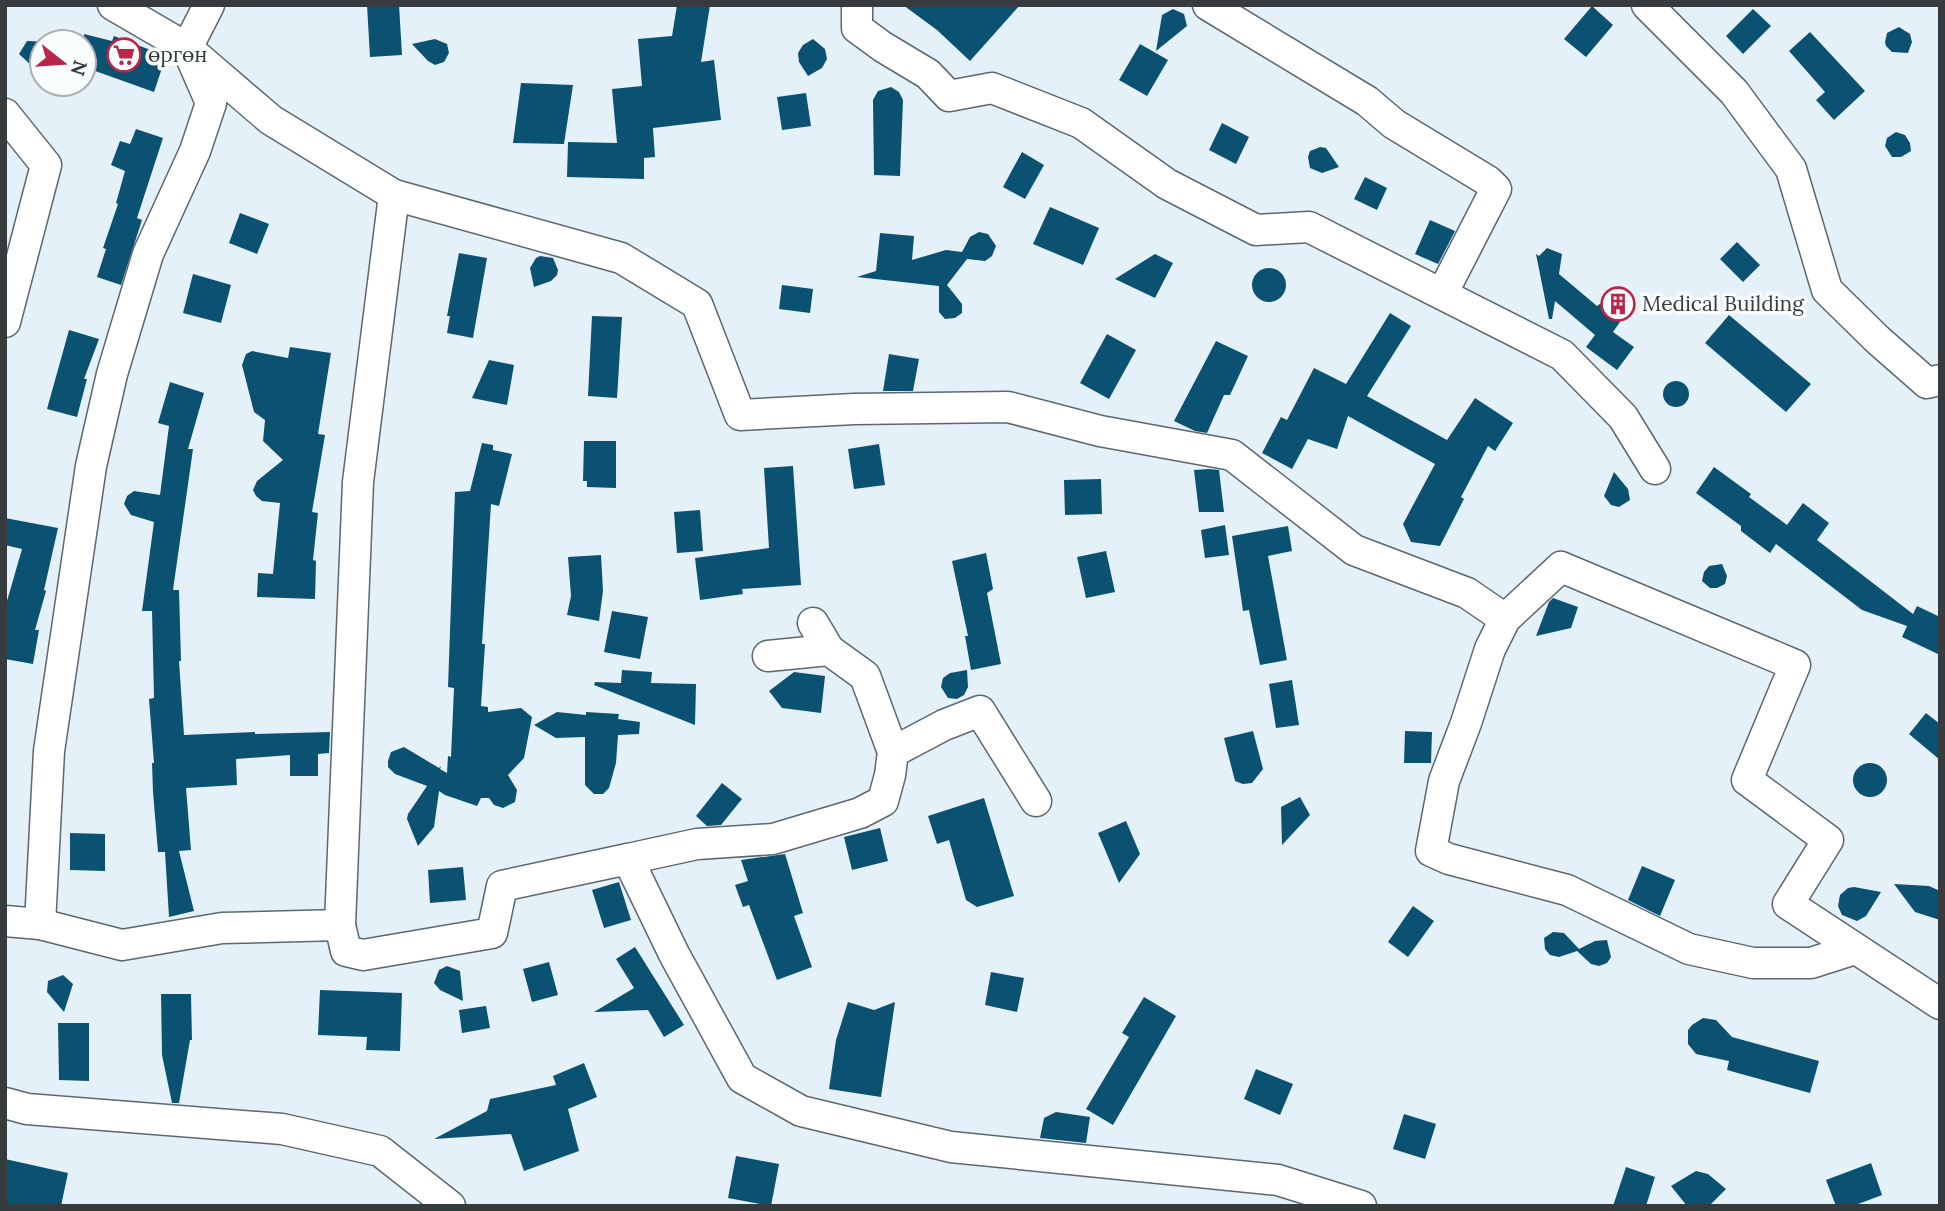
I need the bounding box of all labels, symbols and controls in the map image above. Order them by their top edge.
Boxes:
north arrow [28,28,98,98]
supermarket icon: өргөн [105,36,143,74]
place label: өргөн [148,41,207,68]
text: N [66,57,93,79]
building icon: Medical Building [1599,285,1637,323]
place label: Medical Building [1642,290,1804,317]

